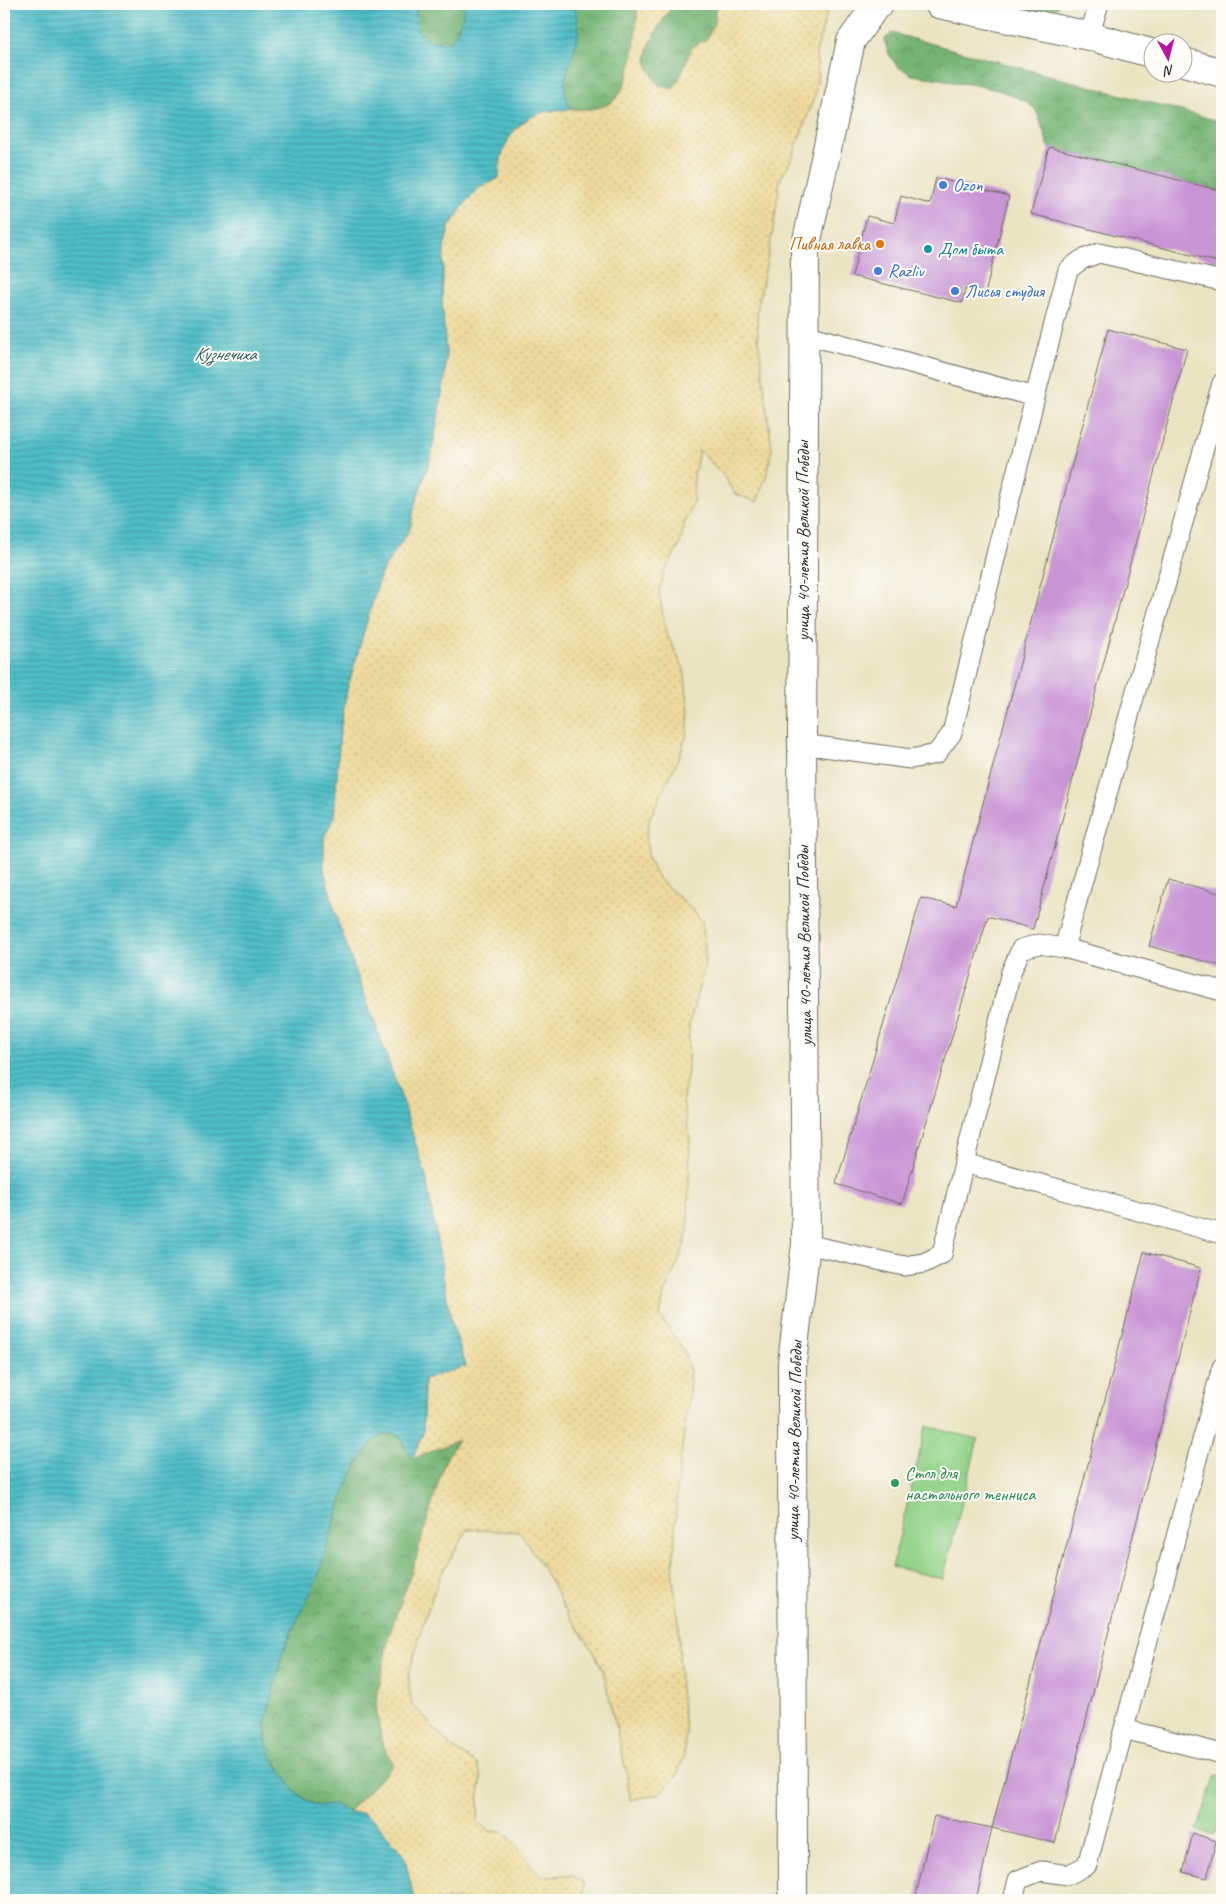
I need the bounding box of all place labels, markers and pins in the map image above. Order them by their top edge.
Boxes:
place label: Ozon [953,174,983,196]
marker: Ozon [937,179,949,191]
place label: Пивная лавка [789,233,872,255]
marker: Пивная лавка [874,238,886,250]
place label: Дом быта [938,238,1004,260]
marker: Дом быта [922,243,934,255]
place label: Razliv [888,260,925,282]
marker: Razliv [872,265,884,277]
place label: Лисья студия [965,280,1045,302]
marker: Лисья студия [949,285,961,297]
place label: Стол для настольного тенниса [905,1462,1037,1505]
marker: Стол для настольного тенниса [889,1477,901,1489]

